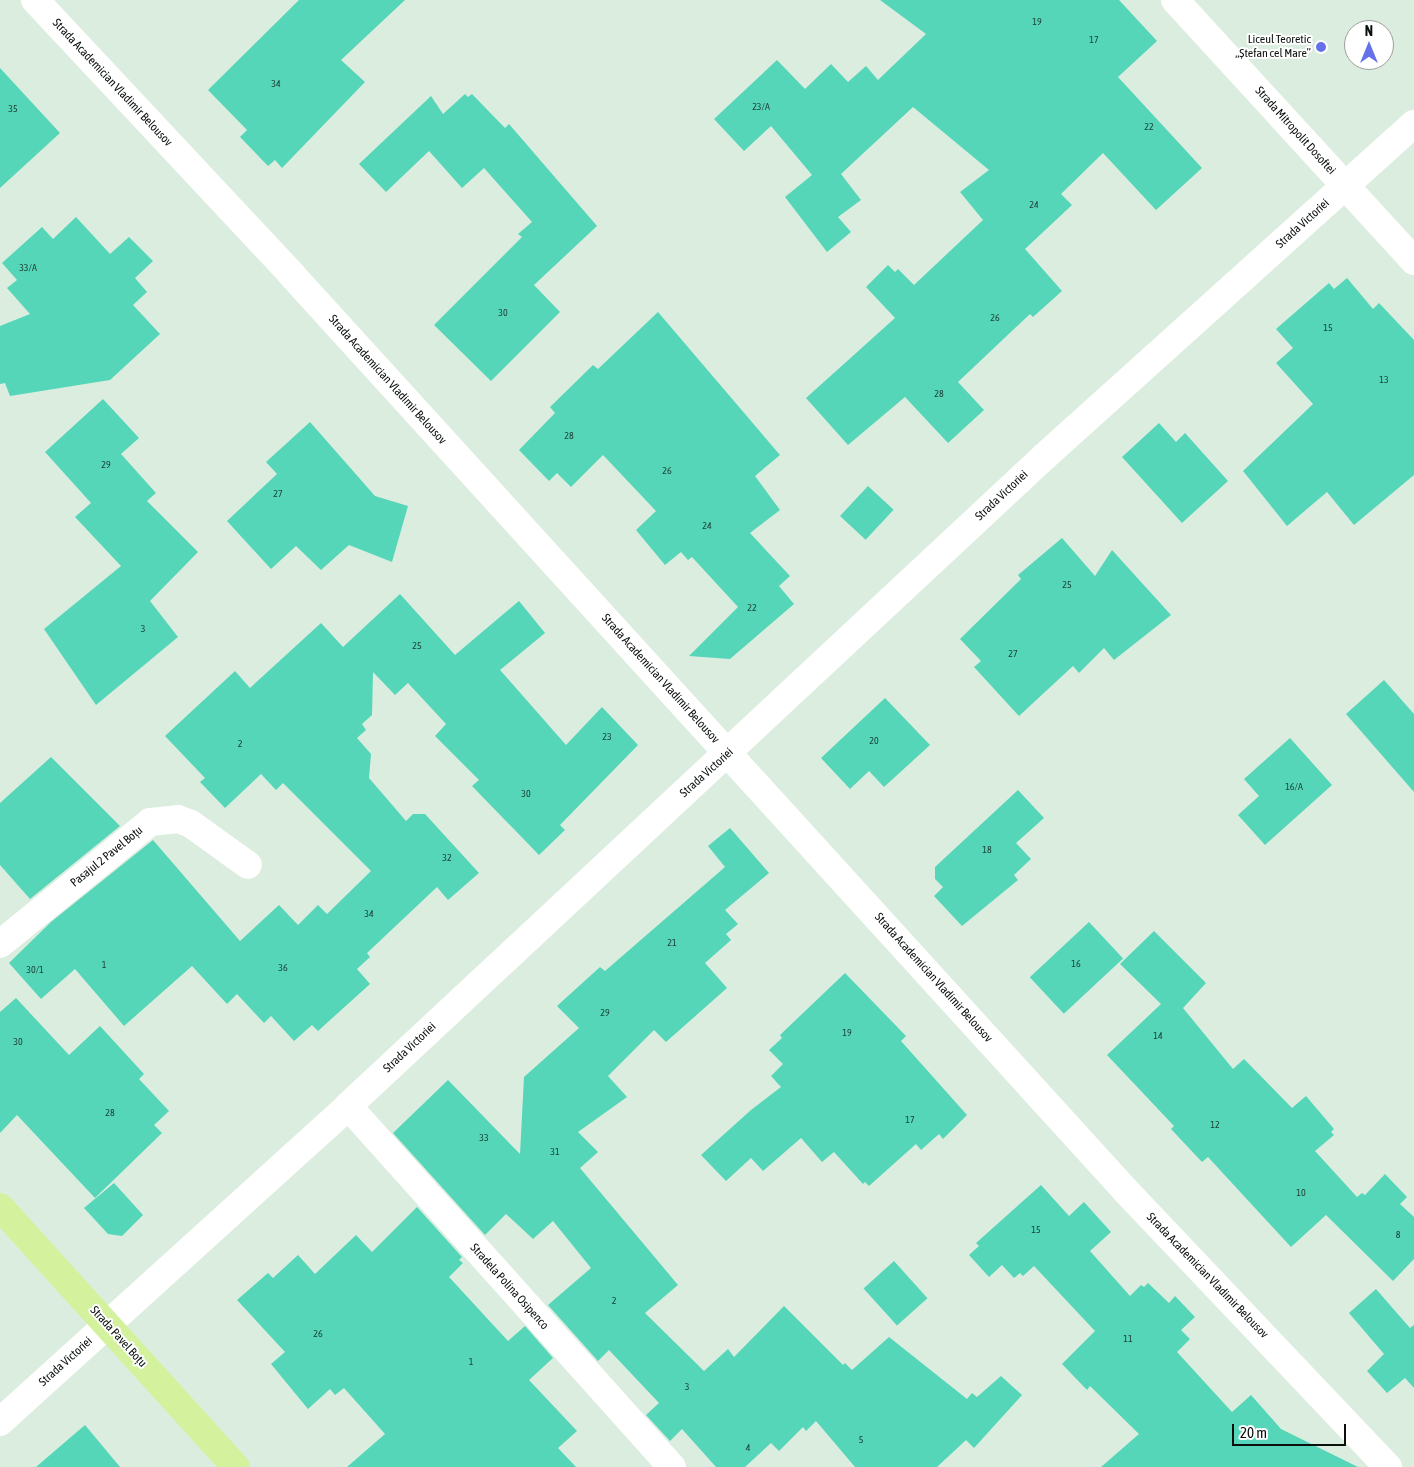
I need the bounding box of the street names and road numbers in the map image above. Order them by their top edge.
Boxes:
street label: Strada Academician Vladimir Belousov [49,16,175,150]
street label: Strada Mitropolit Dosoftei [1252,84,1338,178]
street label: Strada Victoriei [1273,196,1333,252]
street label: Strada Academician Vladimir Belousov [325,312,449,448]
street label: Strada Victoriei [973,468,1031,524]
street label: Strada Academician Vladimir Belousov [598,611,722,747]
street label: Strada Victoriei [677,745,737,801]
street label: Pasajul 2 Pavel Boțu [68,824,146,890]
street label: Strada Academician Vladimir Belousov [871,910,995,1046]
street label: Strada Victoriei [381,1020,439,1076]
street label: Strada Academician Vladimir Belousov [1143,1210,1271,1342]
street label: Stradela Polina Osipenco [467,1241,551,1333]
street label: Strada Pavel Boțu [87,1304,149,1370]
street label: Strada Victoriei [36,1334,96,1390]

